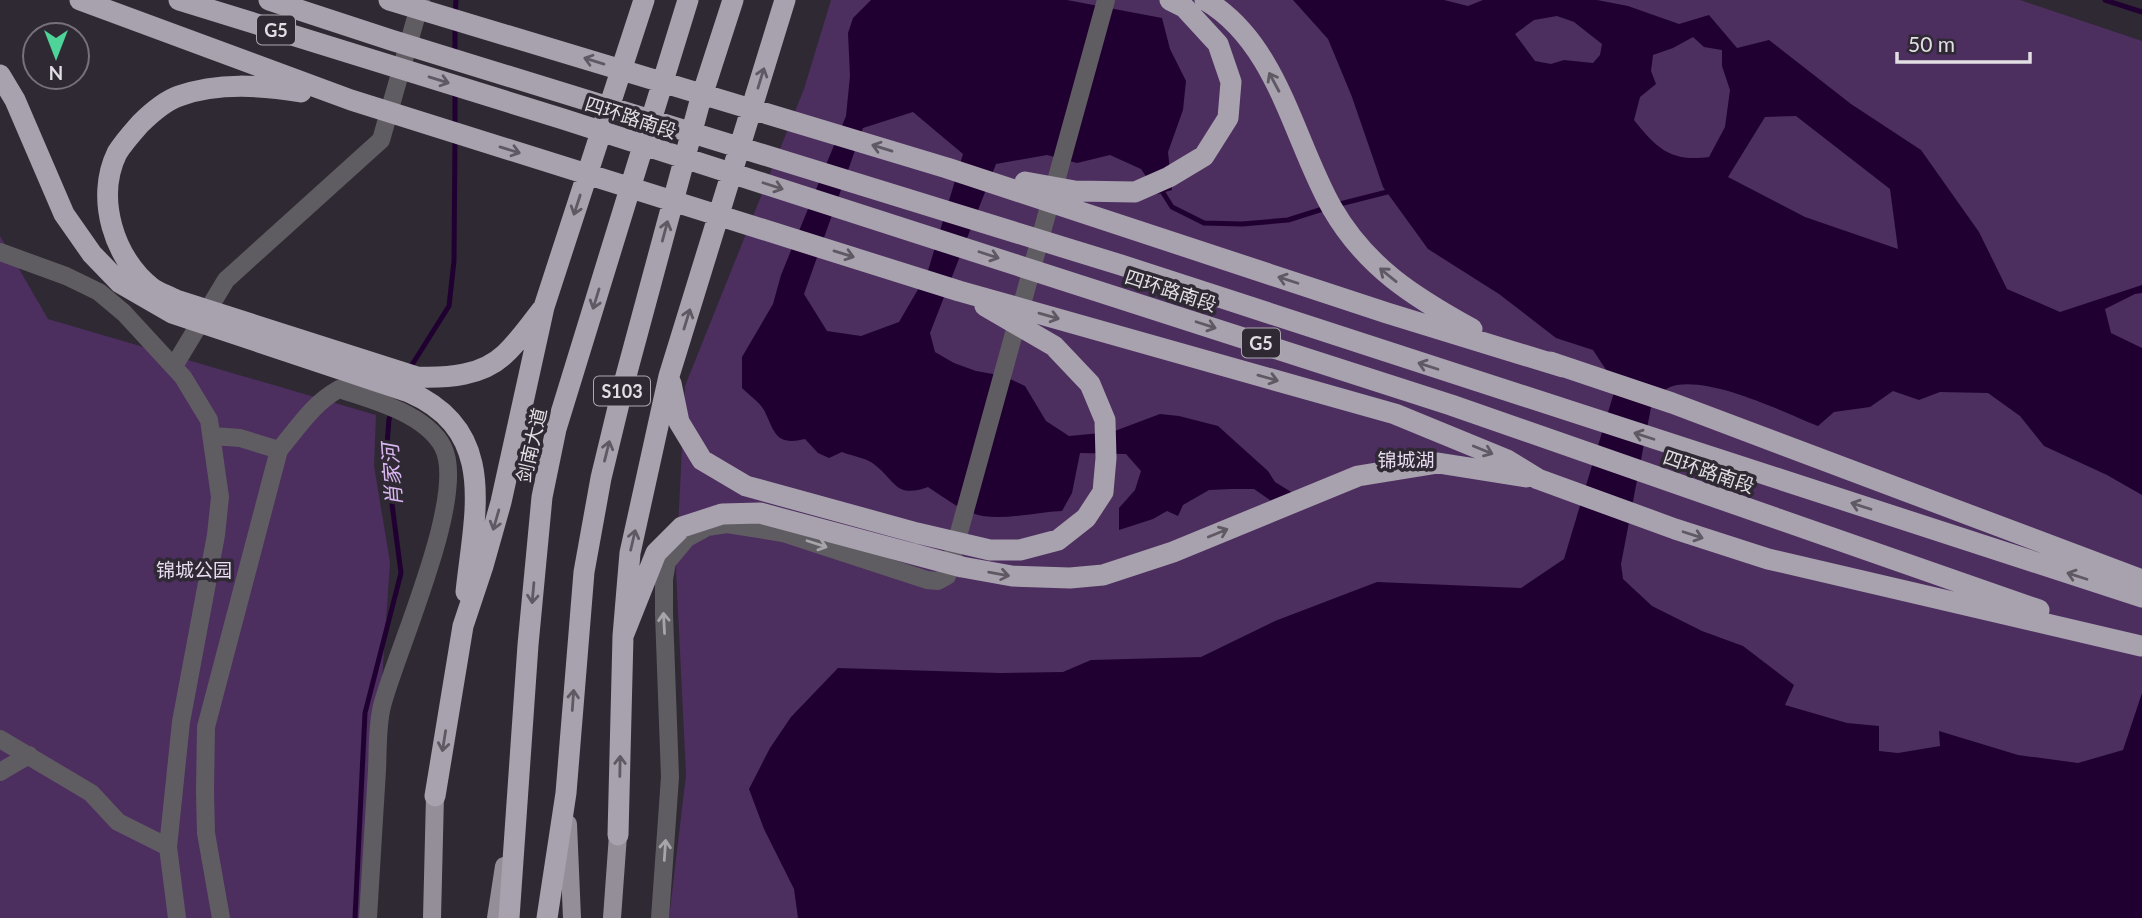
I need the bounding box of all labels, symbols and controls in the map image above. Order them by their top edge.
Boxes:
road number: G5 [257,15,295,44]
north arrow [21,21,91,91]
scale bar [1897,21,2030,65]
text: 50 m [1908,31,1955,56]
one-way arrow [583,54,605,67]
text: N [49,62,63,85]
one-way arrow [755,67,768,89]
one-way arrow [1266,72,1280,92]
one-way arrow [428,75,450,88]
street label: 四环路南段 [582,91,680,143]
one-way arrow [871,141,893,154]
one-way arrow [498,145,520,157]
one-way arrow [761,180,783,193]
one-way arrow [570,193,582,215]
one-way arrow [659,220,672,243]
one-way arrow [832,249,854,262]
one-way arrow [978,250,1000,262]
street label: 四环路南段 [1122,264,1220,316]
one-way arrow [1380,268,1398,283]
one-way arrow [1277,273,1299,285]
one-way arrow [589,288,601,310]
one-way arrow [682,308,694,330]
one-way arrow [1037,310,1059,323]
one-way arrow [1194,320,1216,332]
road number: G5 [1242,328,1280,358]
one-way arrow [1417,359,1439,371]
one-way arrow [1256,372,1278,385]
road number: S103 [594,376,650,405]
street label: 剑南大道 [511,405,551,485]
one-way arrow [1633,429,1655,442]
water label: 肖家河 [376,439,406,507]
one-way arrow [601,440,614,463]
one-way arrow [1472,444,1493,457]
street label: 四环路南段 [1660,445,1758,497]
park label: 锦城湖 [1377,448,1435,471]
one-way arrow [1850,499,1872,511]
one-way arrow [489,508,502,530]
one-way arrow [1207,526,1229,539]
one-way arrow [627,529,640,551]
one-way arrow [1682,530,1704,543]
one-way arrow [805,539,827,551]
park label: 锦城公园 [156,558,232,581]
one-way arrow [987,568,1010,581]
one-way arrow [2066,569,2088,582]
one-way arrow [527,581,540,603]
one-way arrow [658,612,671,635]
one-way arrow [567,690,580,712]
one-way arrow [437,729,450,751]
one-way arrow [613,755,627,778]
one-way arrow [659,839,672,862]

